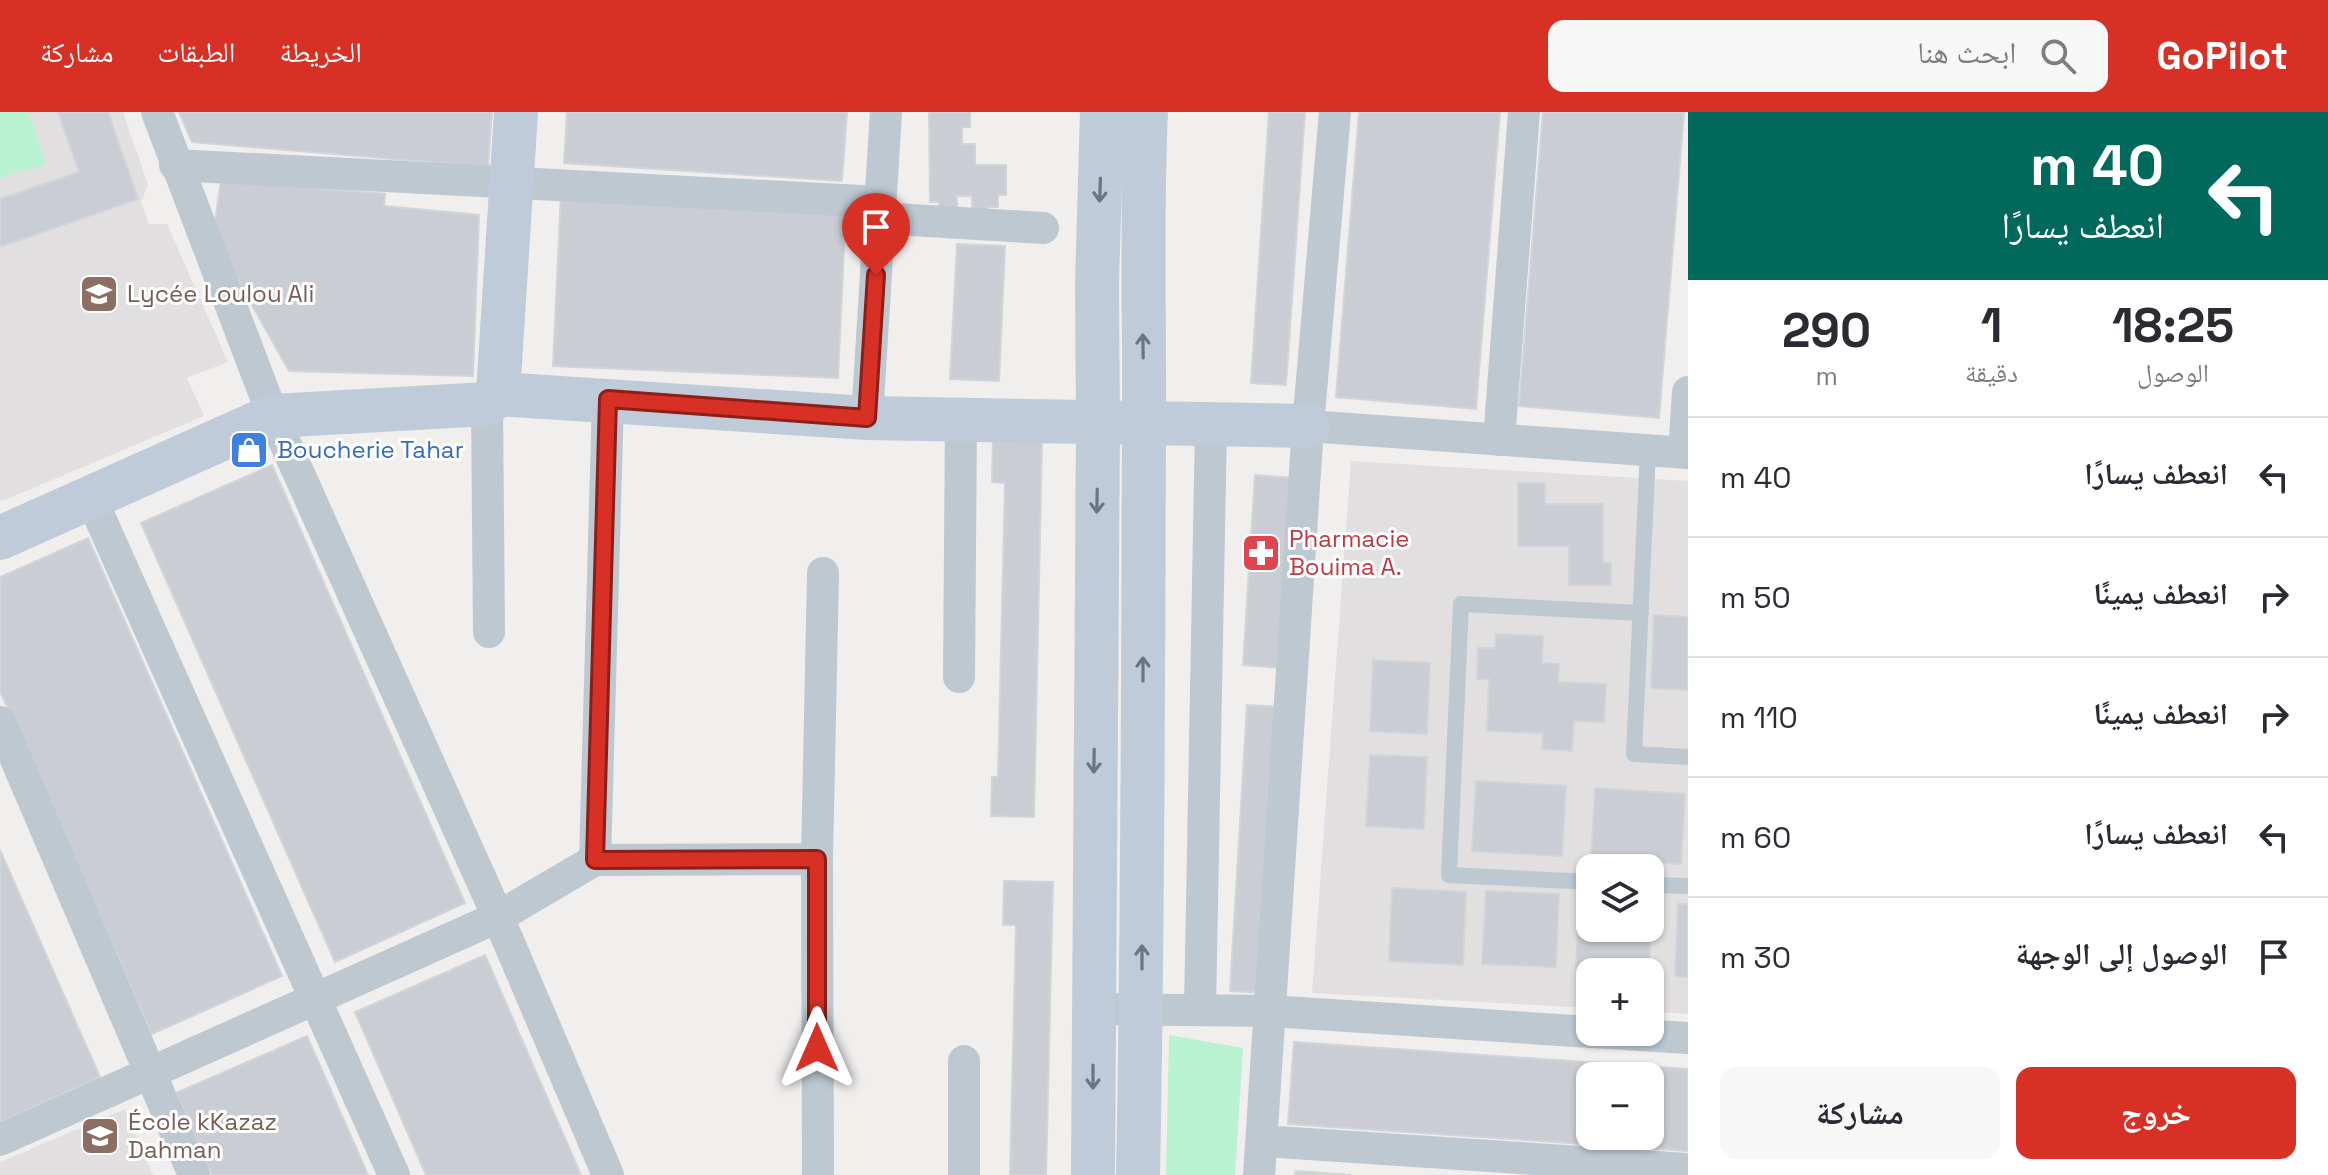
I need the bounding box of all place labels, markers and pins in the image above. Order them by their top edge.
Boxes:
pin [842,193,910,275]
school or university icon: Lycée Loulou Ali [78,273,120,315]
place label: Lycée Loulou Ali [127,278,314,309]
shop icon: Boucherie Tahar [228,429,270,471]
place label: Boucherie Tahar [277,434,464,465]
place label: Pharmacie Bouima A. [1289,523,1410,582]
pharmacy icon: Pharmacie Bouima A. [1240,532,1282,574]
place label: École kKazaz Dahman [128,1106,277,1165]
school or university icon: École kKazaz Dahman [79,1115,121,1157]

